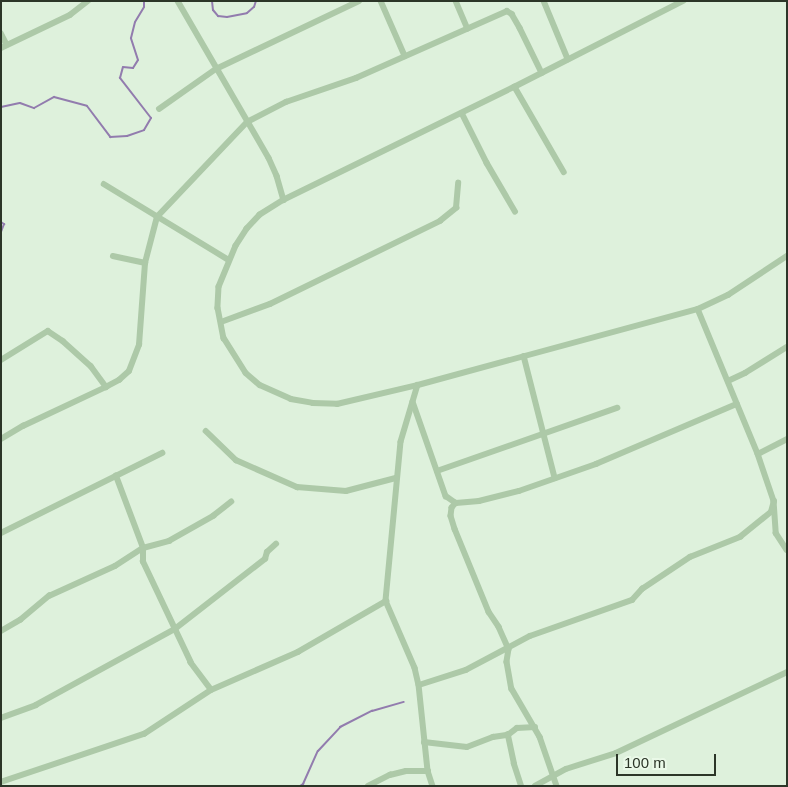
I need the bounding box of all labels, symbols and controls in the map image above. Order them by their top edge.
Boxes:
scale bar [618,744,718,776]
text: 100 m [624,754,666,771]

